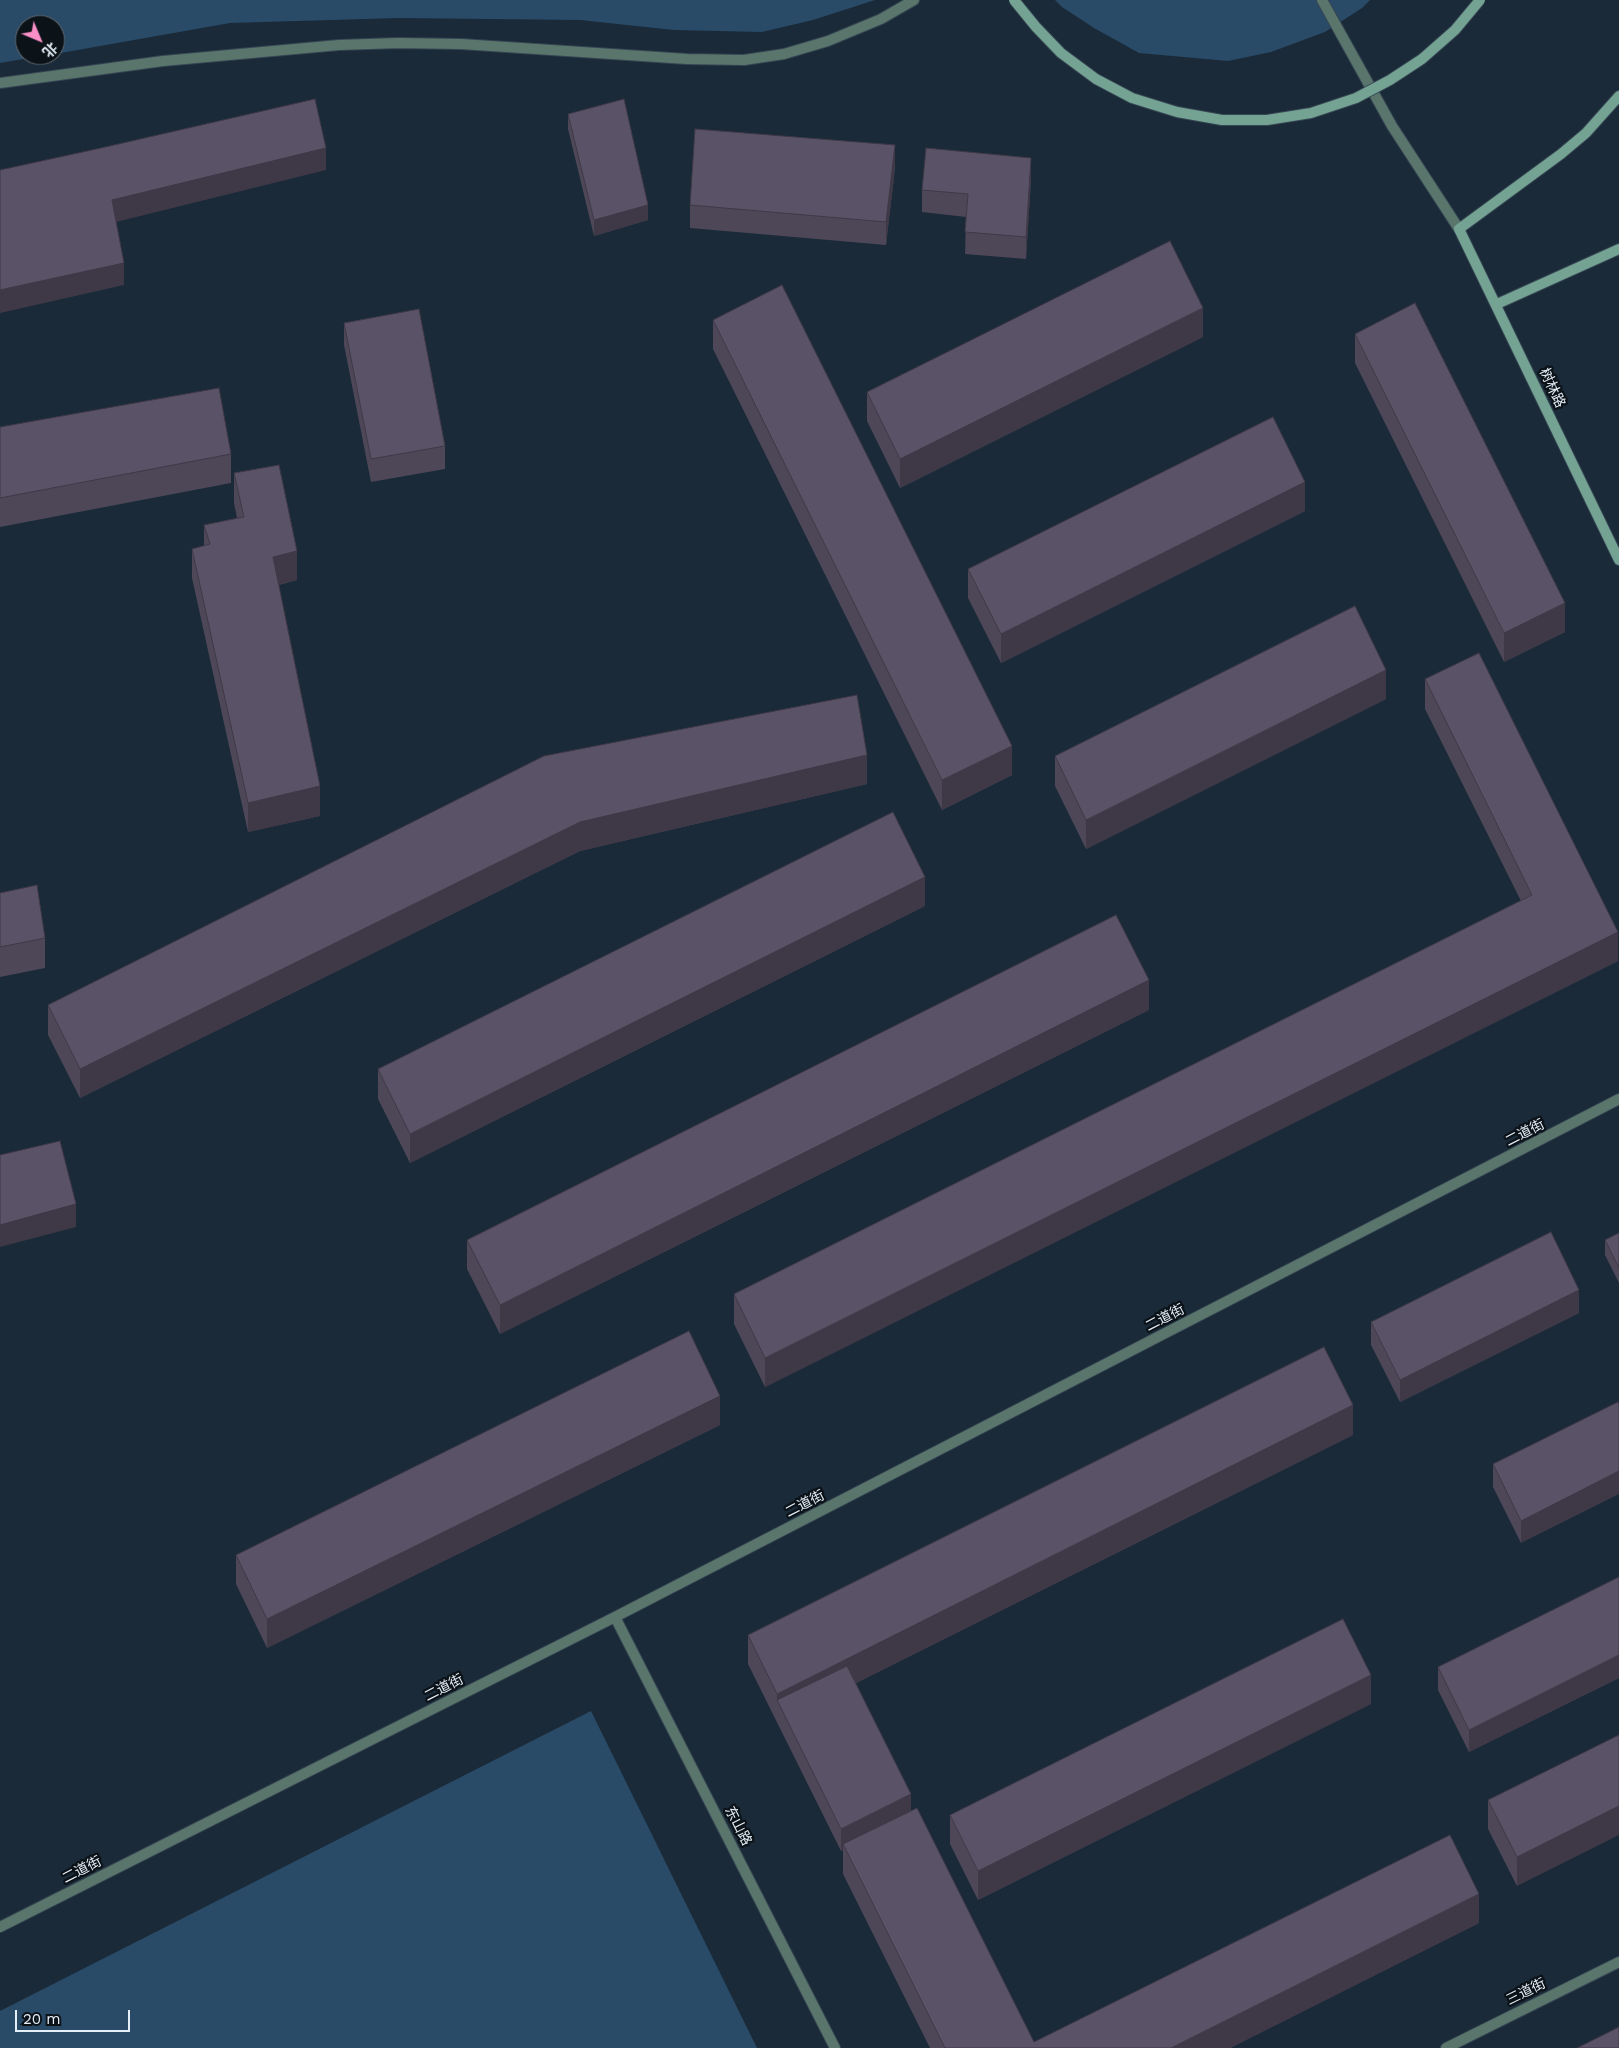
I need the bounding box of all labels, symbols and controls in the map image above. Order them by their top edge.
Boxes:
north arrow [15,15,65,65]
text: 北 [39,39,61,61]
street label: 树林路 [1536,365,1568,411]
street label: 二道街 [1502,1116,1548,1150]
street label: 二道街 [1142,1301,1188,1335]
street label: 二道街 [782,1487,828,1521]
street label: 二道街 [421,1671,467,1705]
street label: 东山路 [721,1803,755,1849]
street label: 二道街 [59,1853,105,1887]
street label: 三道街 [1503,1975,1549,2009]
scale bar [18,2000,132,2032]
text: 20 m [23,2010,61,2028]

